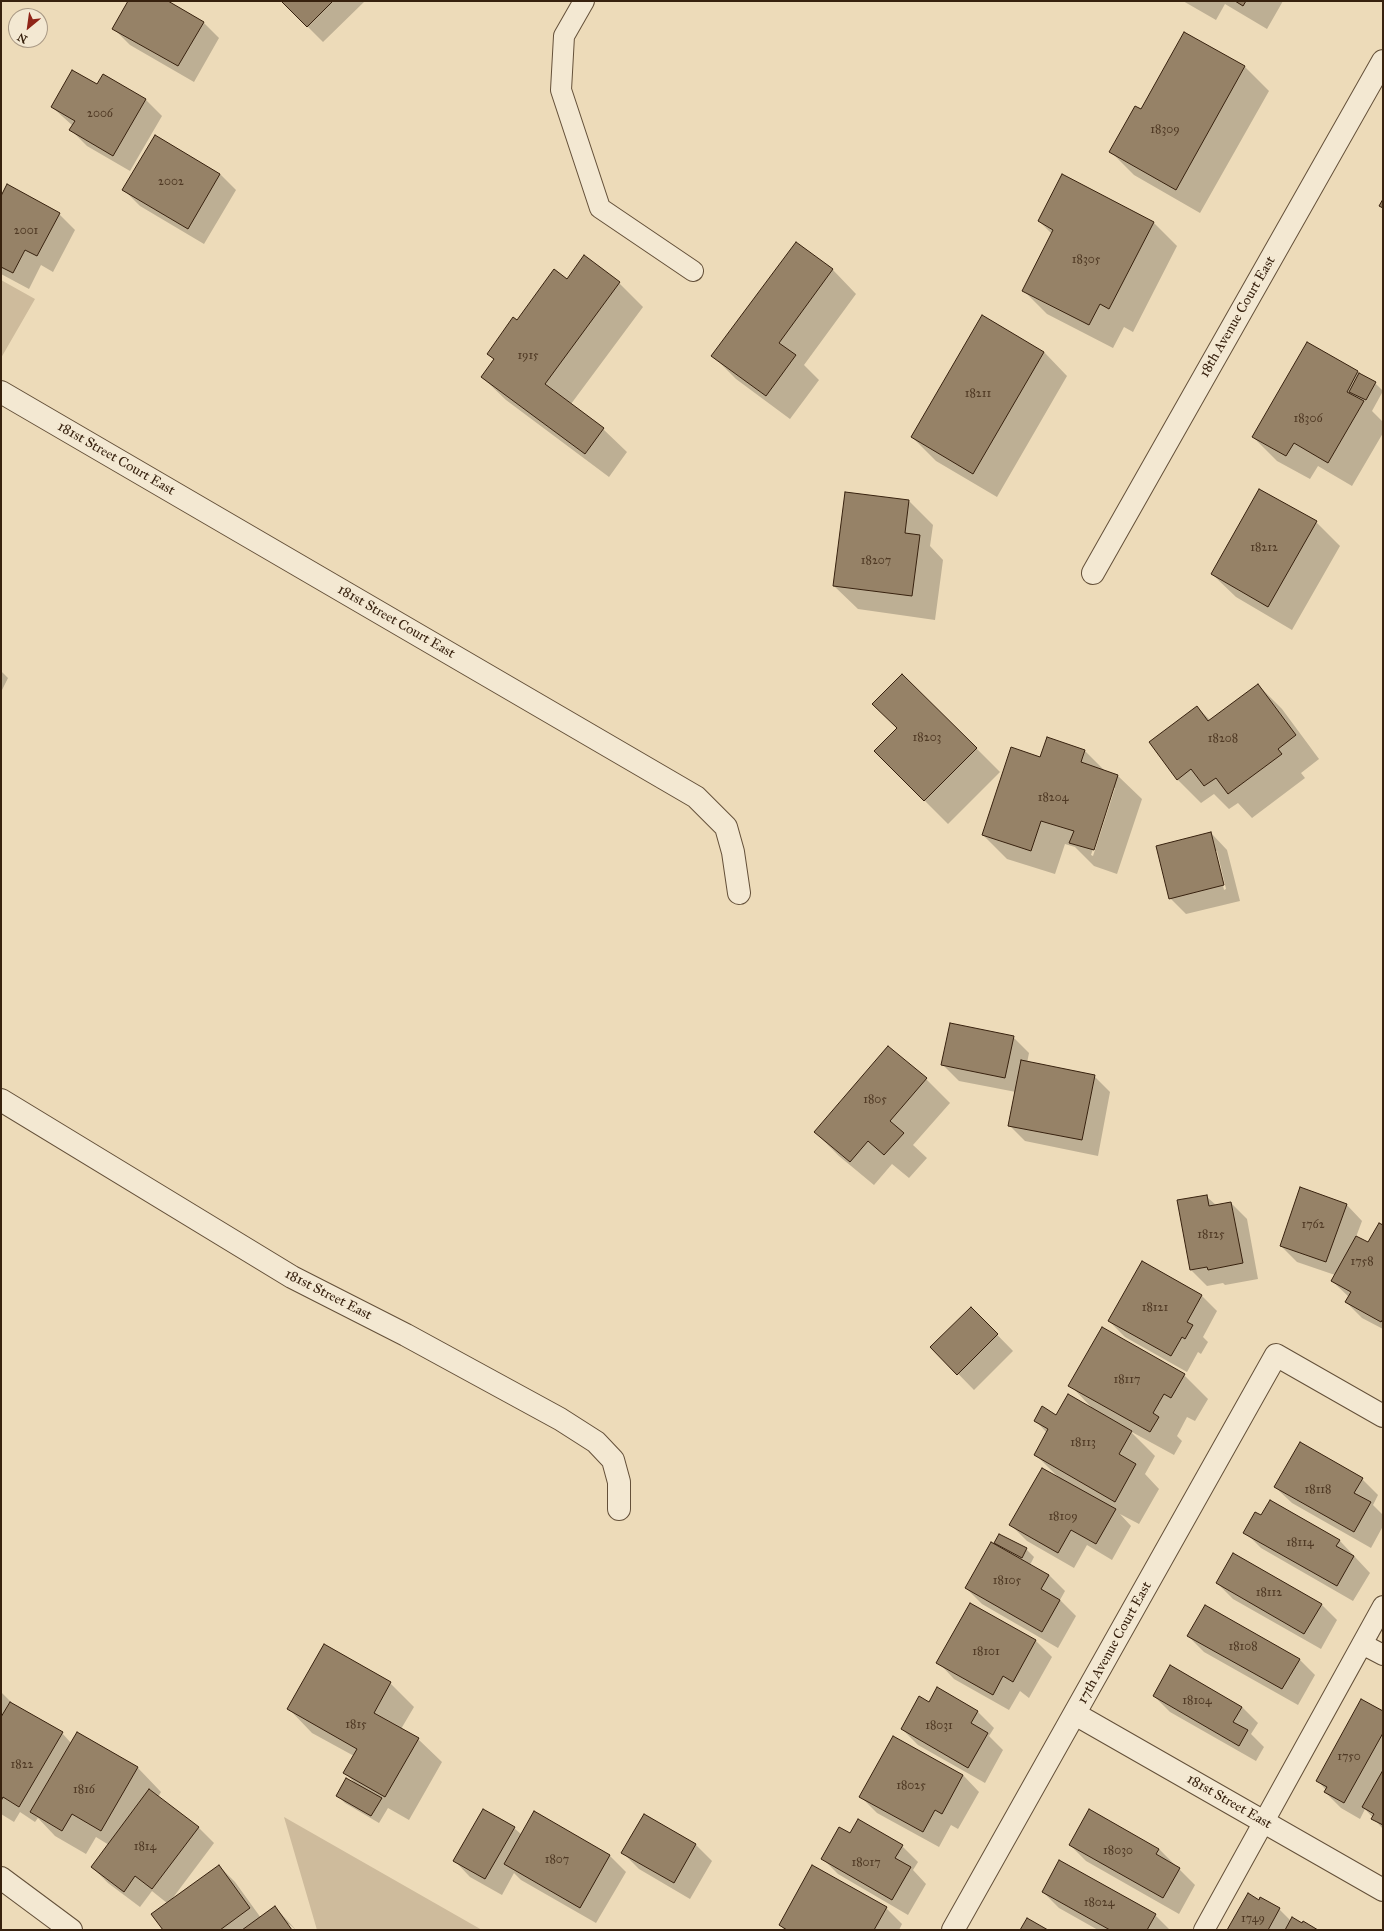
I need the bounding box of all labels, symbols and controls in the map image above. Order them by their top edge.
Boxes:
north arrow [8,8,48,48]
text: N [15,30,30,46]
house number: 2006 [87,107,113,121]
house number: 18309 [1150,123,1180,137]
house number: 2002 [158,175,184,189]
house number: 2001 [14,224,38,238]
house number: 18305 [1072,253,1100,267]
street label: 18th Avenue Court East [1196,253,1280,381]
house number: 1915 [517,349,539,363]
house number: 18211 [965,387,991,401]
house number: 18306 [1293,412,1323,426]
street label: 181st Street Court East [54,419,178,499]
house number: 18212 [1250,541,1278,555]
house number: 18207 [861,554,891,568]
street label: 181st Street Court East [334,582,458,662]
house number: 18203 [913,731,941,745]
house number: 18208 [1208,732,1238,746]
house number: 18204 [1038,791,1068,805]
house number: 1805 [863,1093,887,1107]
house number: 1762 [1301,1218,1325,1232]
house number: 18125 [1197,1228,1225,1242]
house number: 1758 [1350,1255,1374,1269]
street label: 181st Street East [282,1266,374,1324]
house number: 18121 [1142,1301,1168,1315]
house number: 18117 [1113,1373,1141,1387]
house number: 18113 [1070,1436,1096,1450]
house number: 18118 [1305,1483,1331,1497]
house number: 18109 [1048,1510,1078,1524]
house number: 18114 [1286,1536,1314,1550]
house number: 18105 [993,1574,1021,1588]
street label: 17th Avenue Court East [1074,1579,1156,1707]
house number: 18112 [1256,1586,1282,1600]
house number: 18108 [1228,1640,1258,1654]
house number: 18101 [972,1645,1000,1659]
house number: 18104 [1182,1694,1212,1708]
house number: 1815 [345,1718,367,1732]
house number: 18031 [925,1719,953,1733]
house number: 1750 [1337,1750,1361,1764]
house number: 1822 [11,1758,33,1772]
street label: 181st Street East [1183,1771,1275,1833]
house number: 18025 [896,1779,926,1793]
house number: 1816 [73,1783,95,1797]
house number: 1814 [134,1840,156,1854]
house number: 18030 [1103,1844,1133,1858]
house number: 1807 [545,1853,569,1867]
house number: 18017 [851,1856,881,1870]
house number: 18024 [1084,1896,1114,1910]
house number: 1749 [1241,1912,1265,1926]

